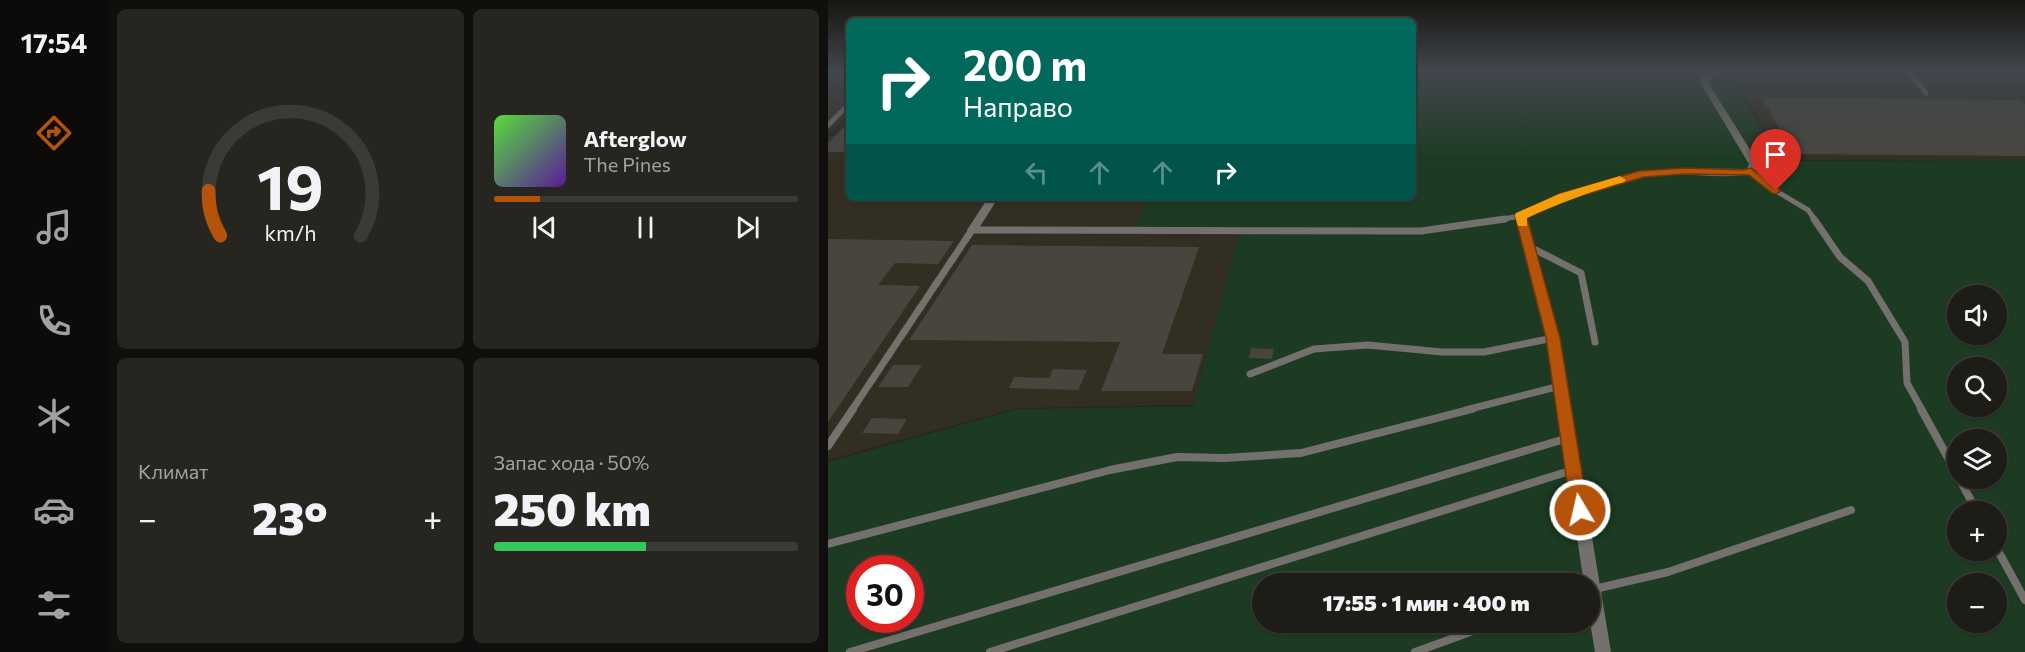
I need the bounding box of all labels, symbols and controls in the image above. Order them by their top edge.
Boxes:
text: 17:54 [21,26,87,59]
text: 200 m [963,38,1087,90]
icon: right [864,42,942,120]
text: Направо [963,90,1073,123]
icon: directions [33,112,75,154]
text: Afterglow [584,125,687,152]
pin [1750,129,1801,191]
icon: arrive [1759,138,1792,171]
text: 19 [257,147,324,223]
text: The Pines [584,152,671,176]
icon: left [1020,156,1053,189]
icon: ahead [1083,156,1116,189]
icon: ahead [1146,156,1179,189]
icon: right [1209,156,1242,189]
icon: music [33,206,75,248]
icon: previous [528,211,561,244]
icon: pause [629,211,662,244]
icon: next [731,211,764,244]
text: km/h [264,220,316,246]
map controls [1947,285,2007,633]
button: sound [1947,285,2007,345]
icon: phone [33,300,75,342]
button: search [1947,357,2007,417]
icon: climate [33,395,75,437]
button: layers [1947,429,2007,489]
text: Запас хода · 50% [494,450,649,474]
text: Климат [138,459,208,483]
position arrow [1548,478,1612,542]
text: 250 km [494,480,651,535]
icon: car [33,489,75,531]
text: 23° [252,489,328,544]
text: − [138,497,157,538]
text: + [423,497,442,538]
button: + [1947,501,2007,561]
speed limit sign: 30 [846,555,924,633]
button: − [1947,573,2007,633]
icon: filters [33,584,75,626]
text: 17:55 · 1 мин · 400 m [1322,589,1530,616]

